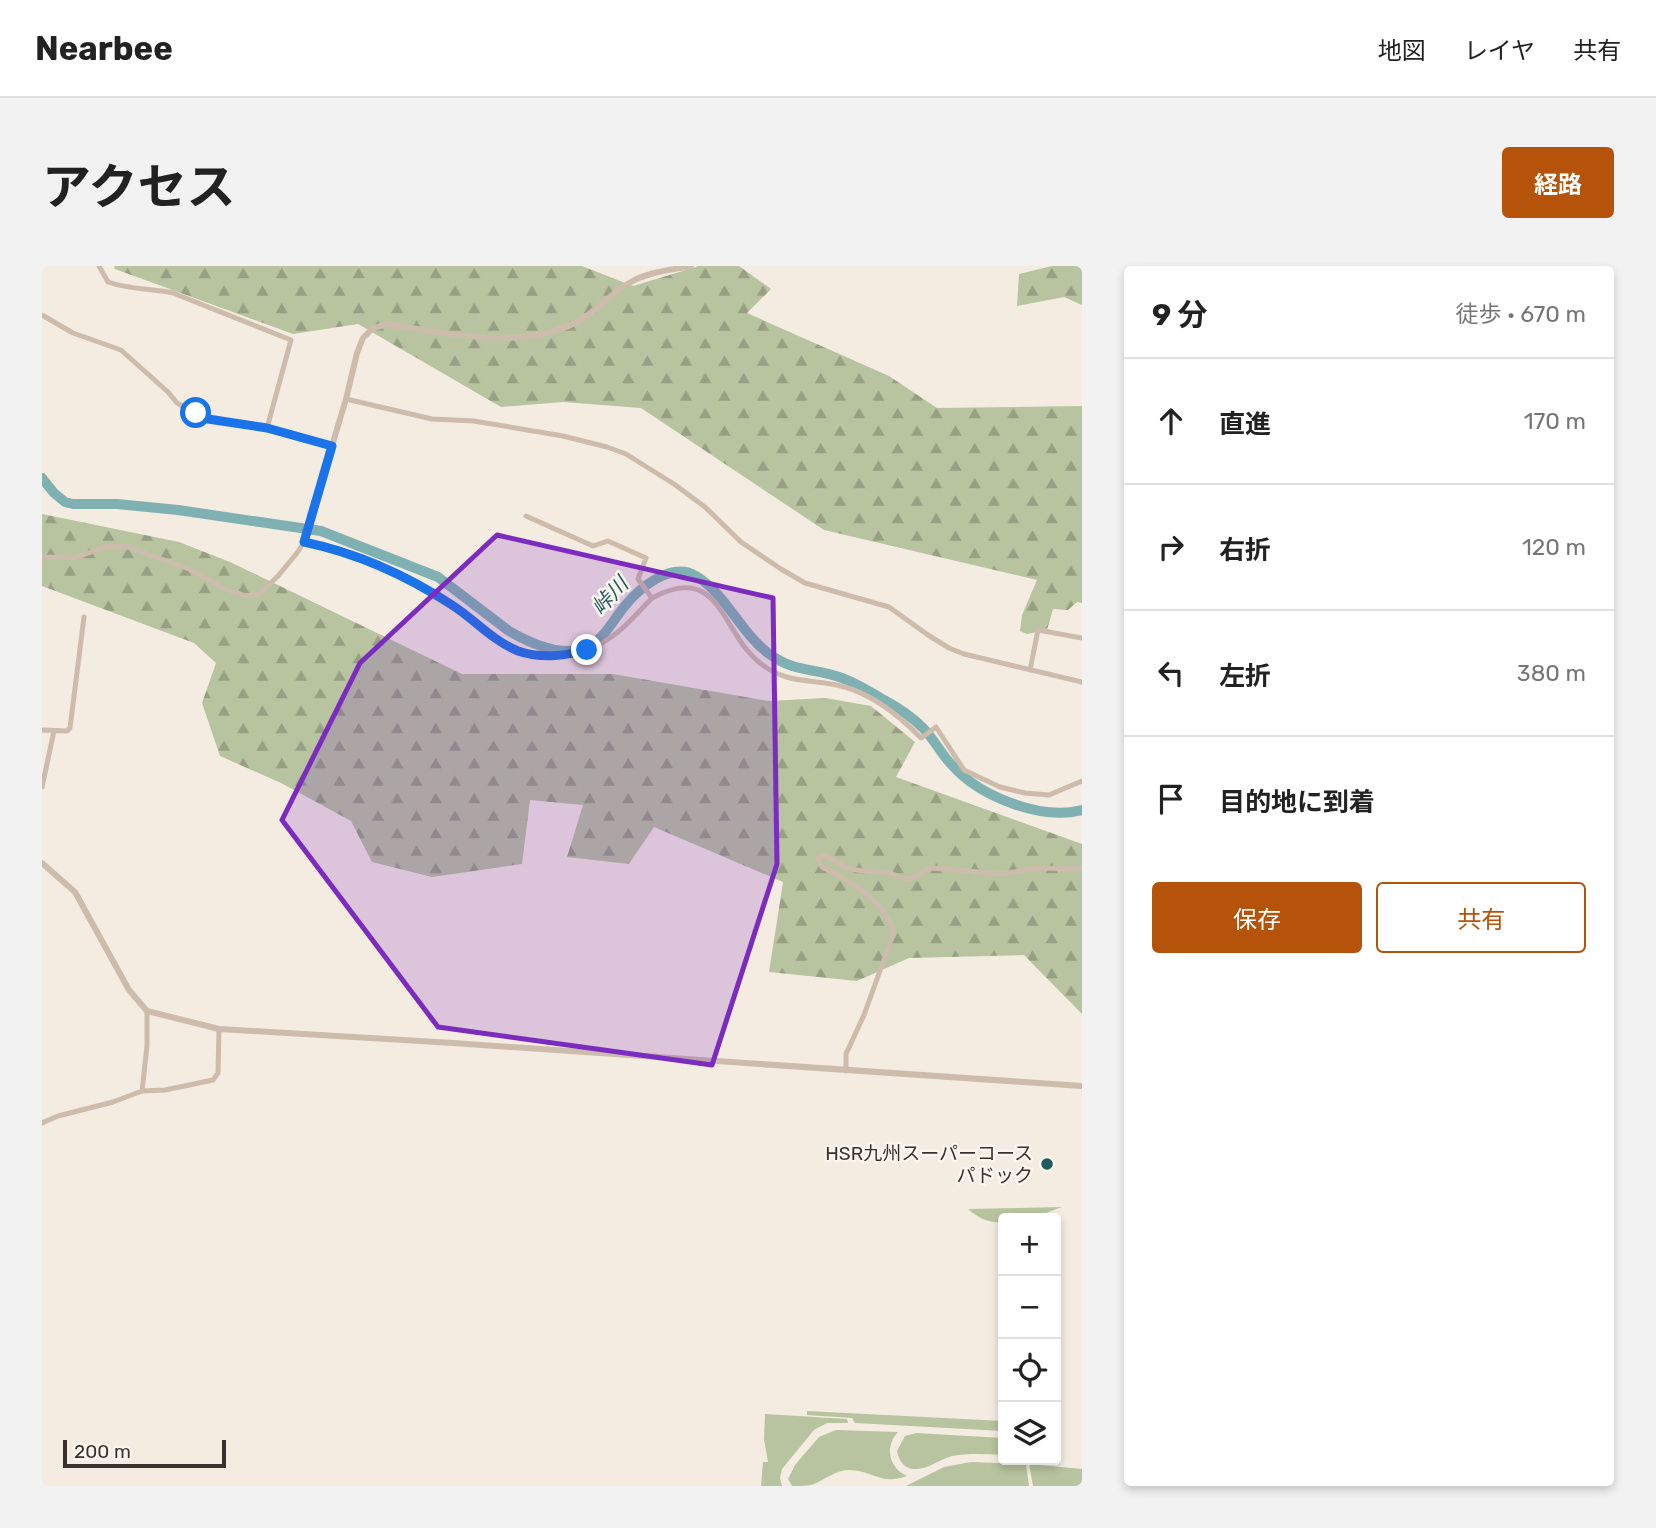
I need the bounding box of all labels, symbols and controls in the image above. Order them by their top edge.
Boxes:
text: Nearbee [35,29,173,68]
text: 地図 [1378,37,1426,65]
text: レイヤ [1464,37,1535,65]
text: 共有 [1573,37,1621,65]
button: 経路 [1502,147,1614,218]
text: アクセス [42,158,236,216]
text: 9 分 [1152,297,1208,333]
text: 徒歩 · 670 m [1456,300,1586,328]
route start [180,397,211,428]
icon: ahead [1152,402,1190,440]
text: 170 m [1524,407,1586,435]
text: 直進 [1219,409,1271,440]
icon: right [1152,528,1190,566]
text: 120 m [1522,533,1586,561]
text: 右折 [1219,535,1271,566]
water label: 峠川 [586,570,634,620]
route end [571,634,602,665]
icon: left [1152,654,1190,692]
text: 380 m [1517,659,1586,687]
text: 左折 [1219,661,1271,692]
icon: arrive [1152,780,1190,818]
text: 目的地に到着 [1219,787,1375,818]
button: 保存 [1152,882,1362,953]
button: 共有 [1376,882,1586,953]
place label: HSR九州スーパーコース パドック [825,1142,1033,1187]
marker: HSR九州スーパーコース パドック [1039,1156,1055,1172]
map controls [998,1213,1061,1465]
button: + [998,1213,1061,1276]
button: − [998,1276,1061,1339]
button: locate [998,1339,1061,1402]
button: layers [998,1402,1061,1465]
scale bar [63,1437,226,1469]
text: 200 m [74,1440,131,1463]

